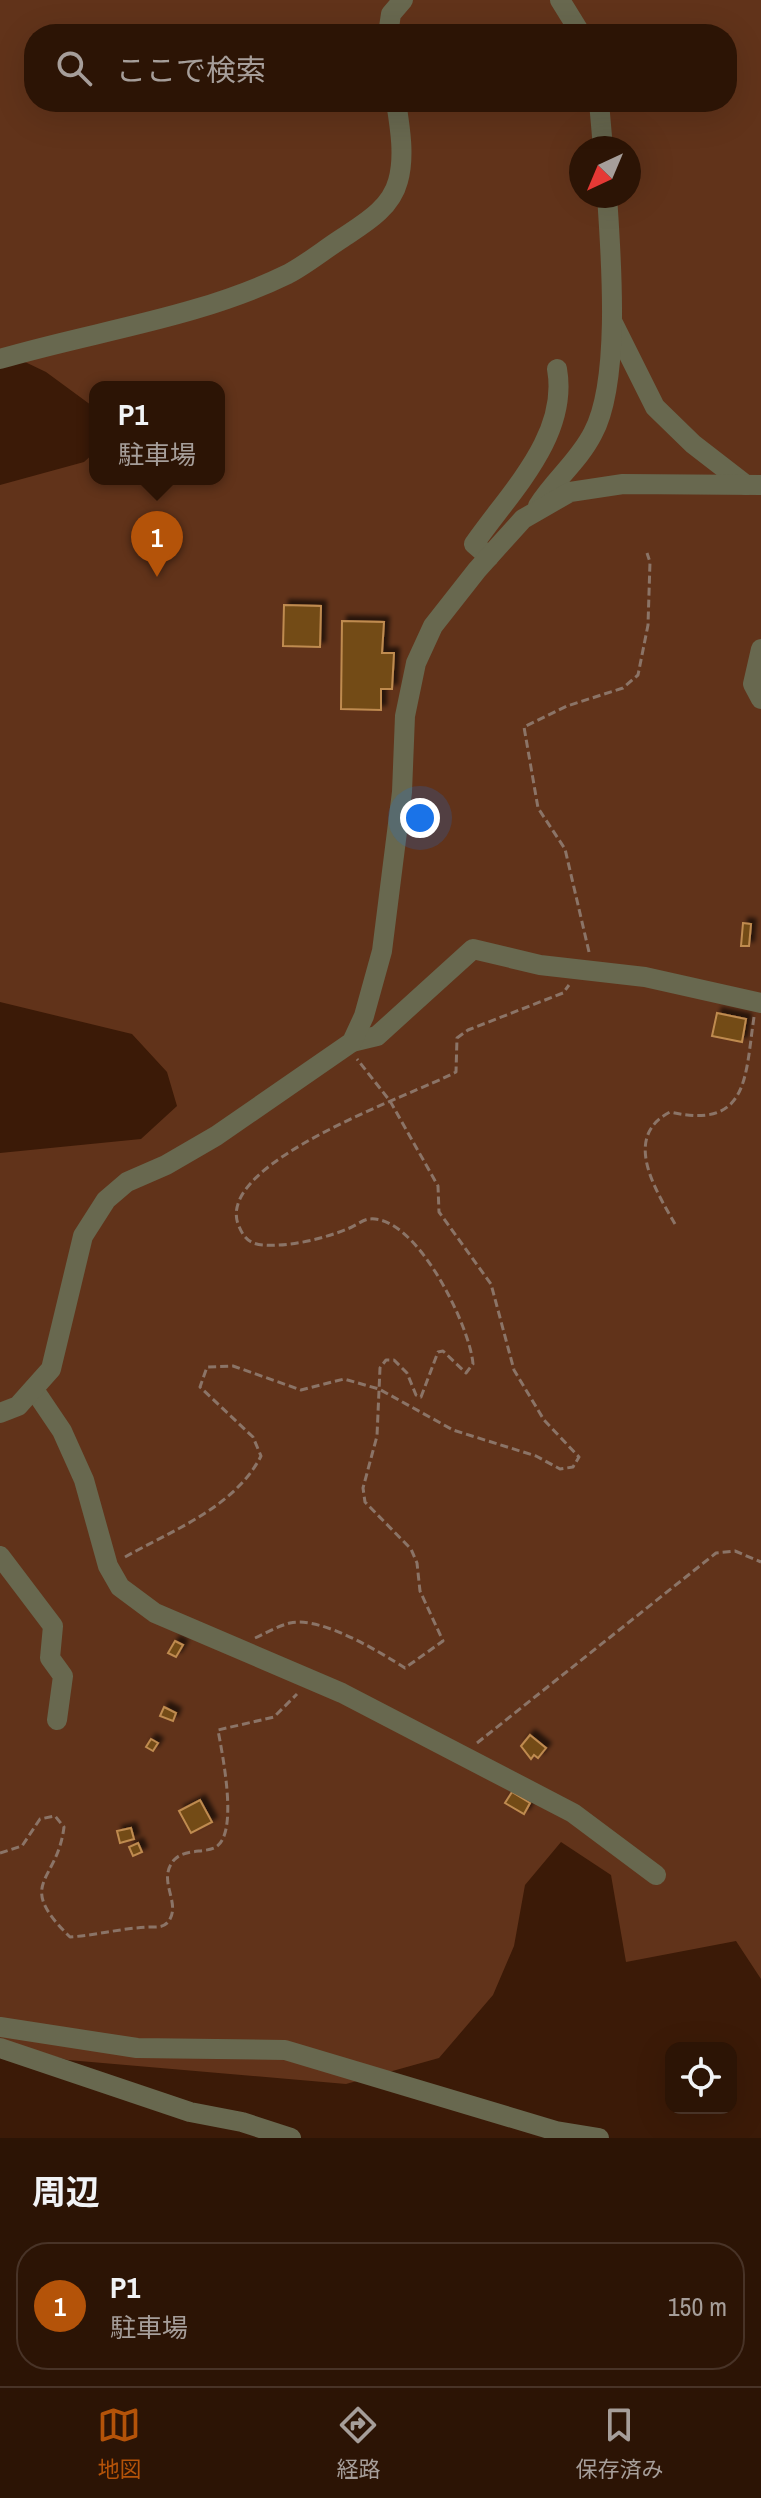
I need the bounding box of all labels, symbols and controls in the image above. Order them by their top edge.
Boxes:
search box [24,24,737,112]
icon: search [52,46,96,90]
text: ここで検索 [116,50,266,90]
north arrow [569,136,641,208]
popup [89,381,225,485]
text: P1 [118,394,148,434]
text: 駐車場 [118,437,196,472]
pin: 1 [131,511,183,577]
your location [400,798,440,838]
map controls [665,2042,737,2114]
button: locate [665,2042,737,2114]
text: 周辺 [32,2169,100,2215]
text: P1 [110,2267,140,2307]
text: 1 [54,2289,66,2324]
text: 150 m [668,2289,727,2324]
text: 駐車場 [110,2310,188,2345]
tab: 地図 [97,2403,142,2484]
tab: 経路 [336,2403,381,2484]
tab: 保存済み [575,2403,664,2484]

